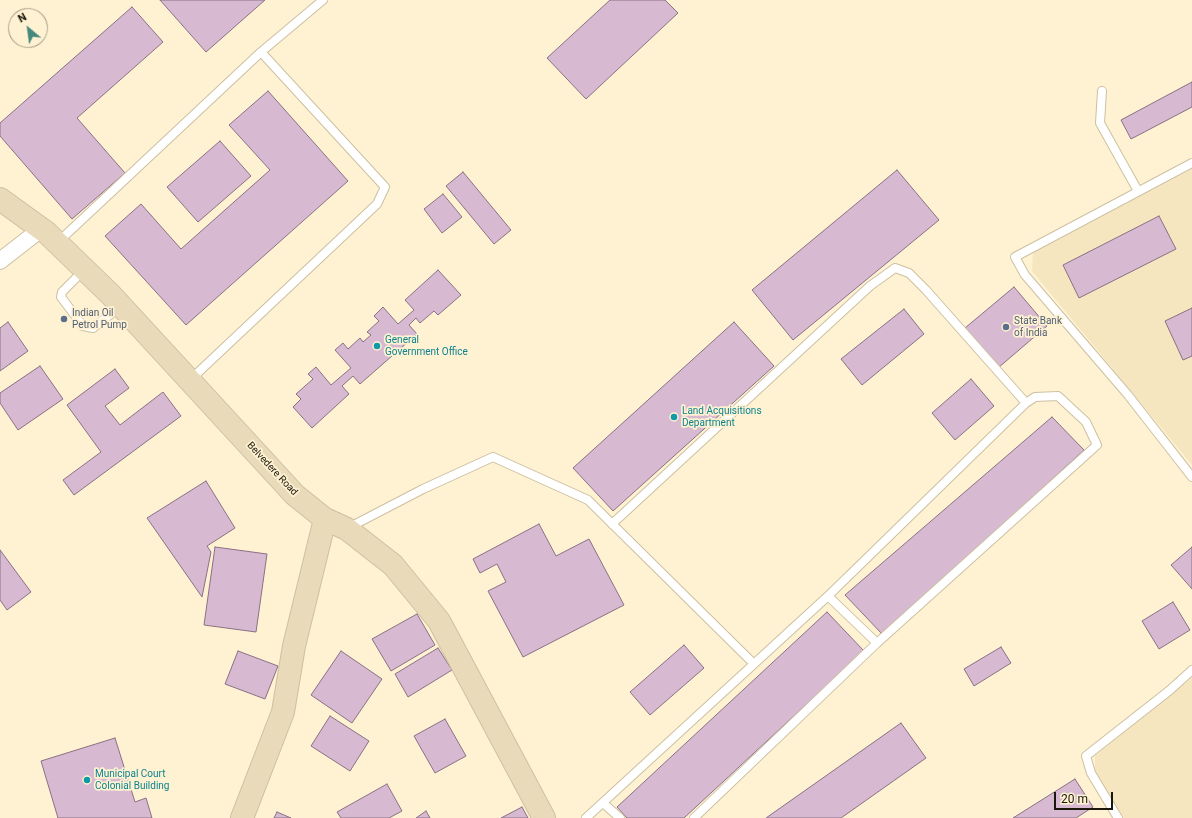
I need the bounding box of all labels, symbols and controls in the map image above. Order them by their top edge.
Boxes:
north arrow [8,8,48,48]
text: N [16,10,29,26]
place label: Indian Oil Petrol Pump [72,307,127,330]
marker: Indian Oil Petrol Pump [59,314,69,324]
place label: State Bank of India [1014,315,1062,338]
marker: State Bank of India [1001,322,1011,332]
place label: General Government Office [385,334,468,358]
marker: General Government Office [372,341,382,351]
place label: Land Acquisitions Department [682,405,762,428]
marker: Land Acquisitions Department [669,412,679,422]
street label: Belvedere Road [244,440,300,498]
place label: Municipal Court Colonial Building [95,768,169,792]
marker: Municipal Court Colonial Building [82,775,92,785]
scale bar [1056,784,1115,810]
text: 20 m [1061,792,1088,806]

